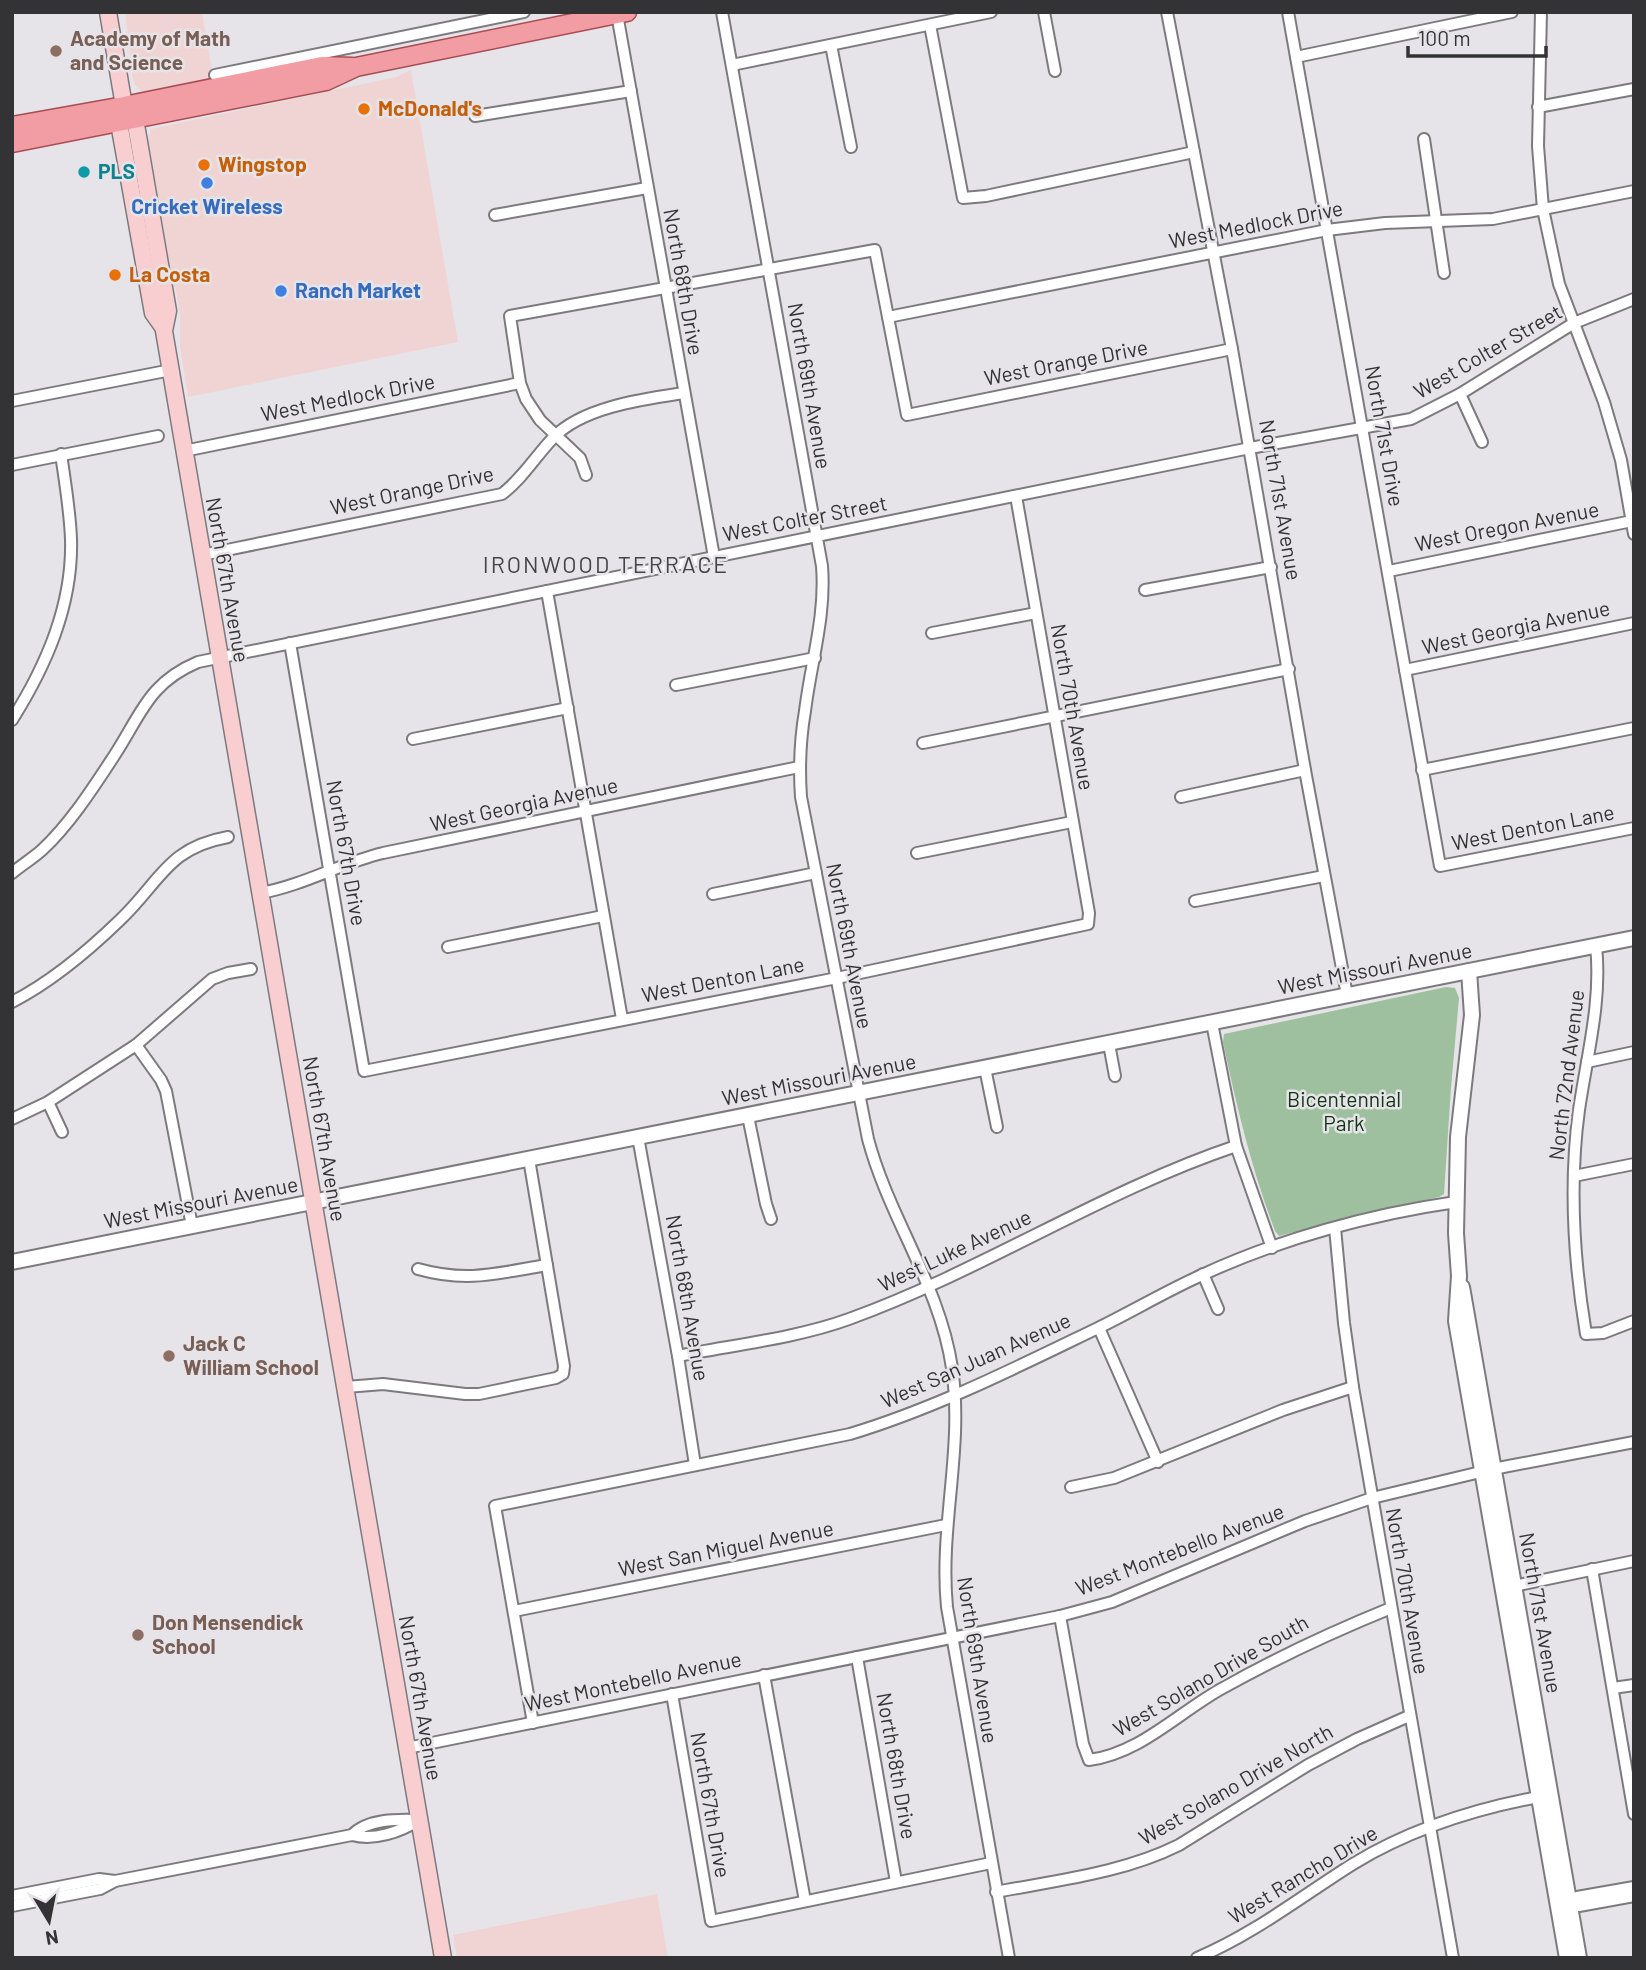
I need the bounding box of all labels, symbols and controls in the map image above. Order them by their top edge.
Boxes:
scale bar [1408,14,1546,58]
place label: Academy of Math and Science [70,25,230,74]
text: 100 m [1418,25,1471,50]
marker: Academy of Math and Science [48,43,64,59]
place label: McDonald's [378,95,482,120]
marker: McDonald's [356,101,372,117]
place label: Wingstop [218,151,307,176]
marker: Wingstop [196,157,212,173]
place label: PLS [98,158,135,183]
marker: PLS [76,164,92,180]
marker: Cricket Wireless [199,175,215,191]
place label: Cricket Wireless [131,193,283,218]
street label: West Medlock Drive [1167,194,1345,253]
street label: North 68th Drive [659,206,710,357]
place label: La Costa [129,261,210,286]
marker: La Costa [107,267,123,283]
place label: Ranch Market [295,277,421,302]
marker: Ranch Market [273,283,289,299]
street label: West Colter Street [1409,298,1566,403]
street label: North 69th Avenue [784,301,837,471]
street label: West Orange Drive [982,333,1150,390]
street label: North 71st Drive [1361,363,1410,508]
street label: West Medlock Drive [259,367,437,426]
street label: North 71st Avenue [1255,417,1308,582]
street label: West Orange Drive [328,460,496,519]
street label: West Colter Street [720,489,889,546]
street label: North 67th Avenue [202,495,255,664]
street label: West Oregon Avenue [1413,495,1601,556]
district label: IRONWOOD TERRACE [483,550,729,578]
street label: West Georgia Avenue [1419,594,1612,659]
street label: North 70th Avenue [1047,622,1100,792]
street label: West Georgia Avenue [427,771,620,836]
street label: North 67th Drive [322,778,373,928]
street label: West Denton Lane [1449,799,1616,855]
street label: North 69th Avenue [822,861,879,1031]
street label: West Missouri Avenue [1276,936,1474,999]
street label: West Denton Lane [639,951,806,1007]
street label: North 72nd Avenue [1543,988,1588,1161]
street label: West Missouri Avenue [720,1047,918,1110]
street label: North 67th Avenue [299,1054,352,1223]
park label: Bicentennial Park [1287,1086,1401,1135]
street label: West Missouri Avenue [102,1170,300,1233]
street label: West Luke Avenue [874,1203,1035,1296]
street label: North 68th Avenue [662,1213,715,1383]
street label: West San Juan Avenue [877,1306,1074,1413]
place label: Jack C William School [183,1330,319,1379]
marker: Jack C William School [161,1348,177,1364]
street label: West Montebello Avenue [1072,1497,1287,1600]
street label: North 70th Avenue [1382,1506,1435,1676]
street label: West San Miguel Avenue [616,1514,835,1581]
street label: North 71st Avenue [1515,1530,1568,1695]
street label: North 69th Avenue [953,1575,1004,1745]
place label: Don Mensendick School [152,1609,303,1658]
street label: West Solano Drive South [1108,1609,1312,1741]
street label: North 67th Avenue [395,1613,448,1782]
marker: Don Mensendick School [130,1627,146,1643]
street label: West Montebello Avenue [522,1645,743,1716]
street label: North 68th Drive [872,1690,923,1841]
street label: West Solano Drive North [1134,1718,1337,1850]
street label: North 67th Drive [686,1730,737,1880]
street label: West Rancho Drive [1223,1819,1381,1928]
north arrow [14,1886,84,1956]
text: N [44,1926,60,1951]

